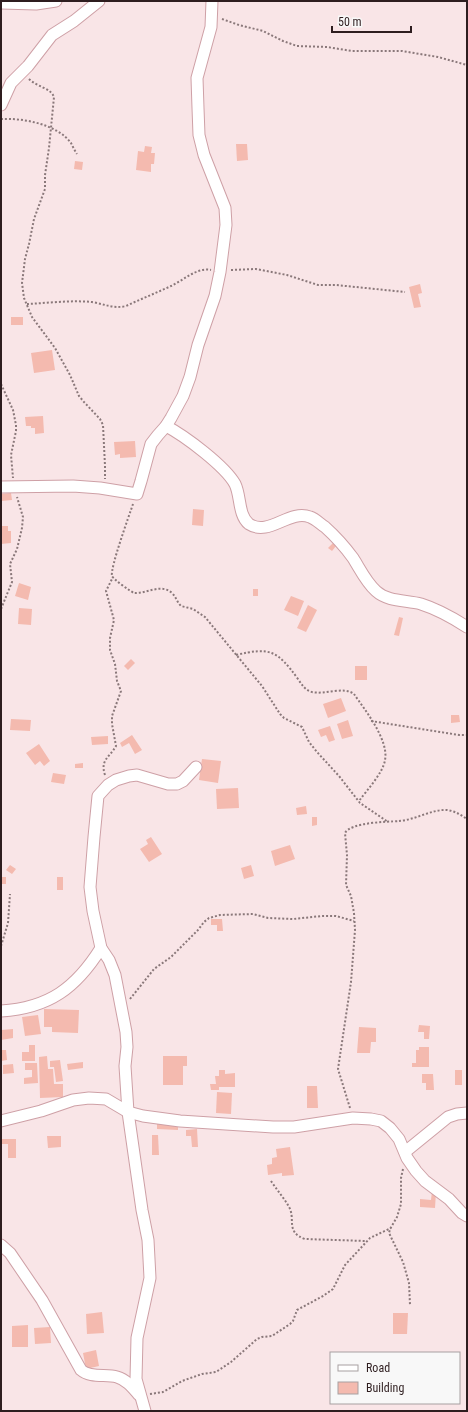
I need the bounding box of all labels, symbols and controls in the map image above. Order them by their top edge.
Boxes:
scale bar [332,8,411,34]
text: 50 m [338,15,362,29]
legend [330,1352,460,1404]
text: Road [366,1361,390,1375]
text: Building [366,1381,404,1395]

